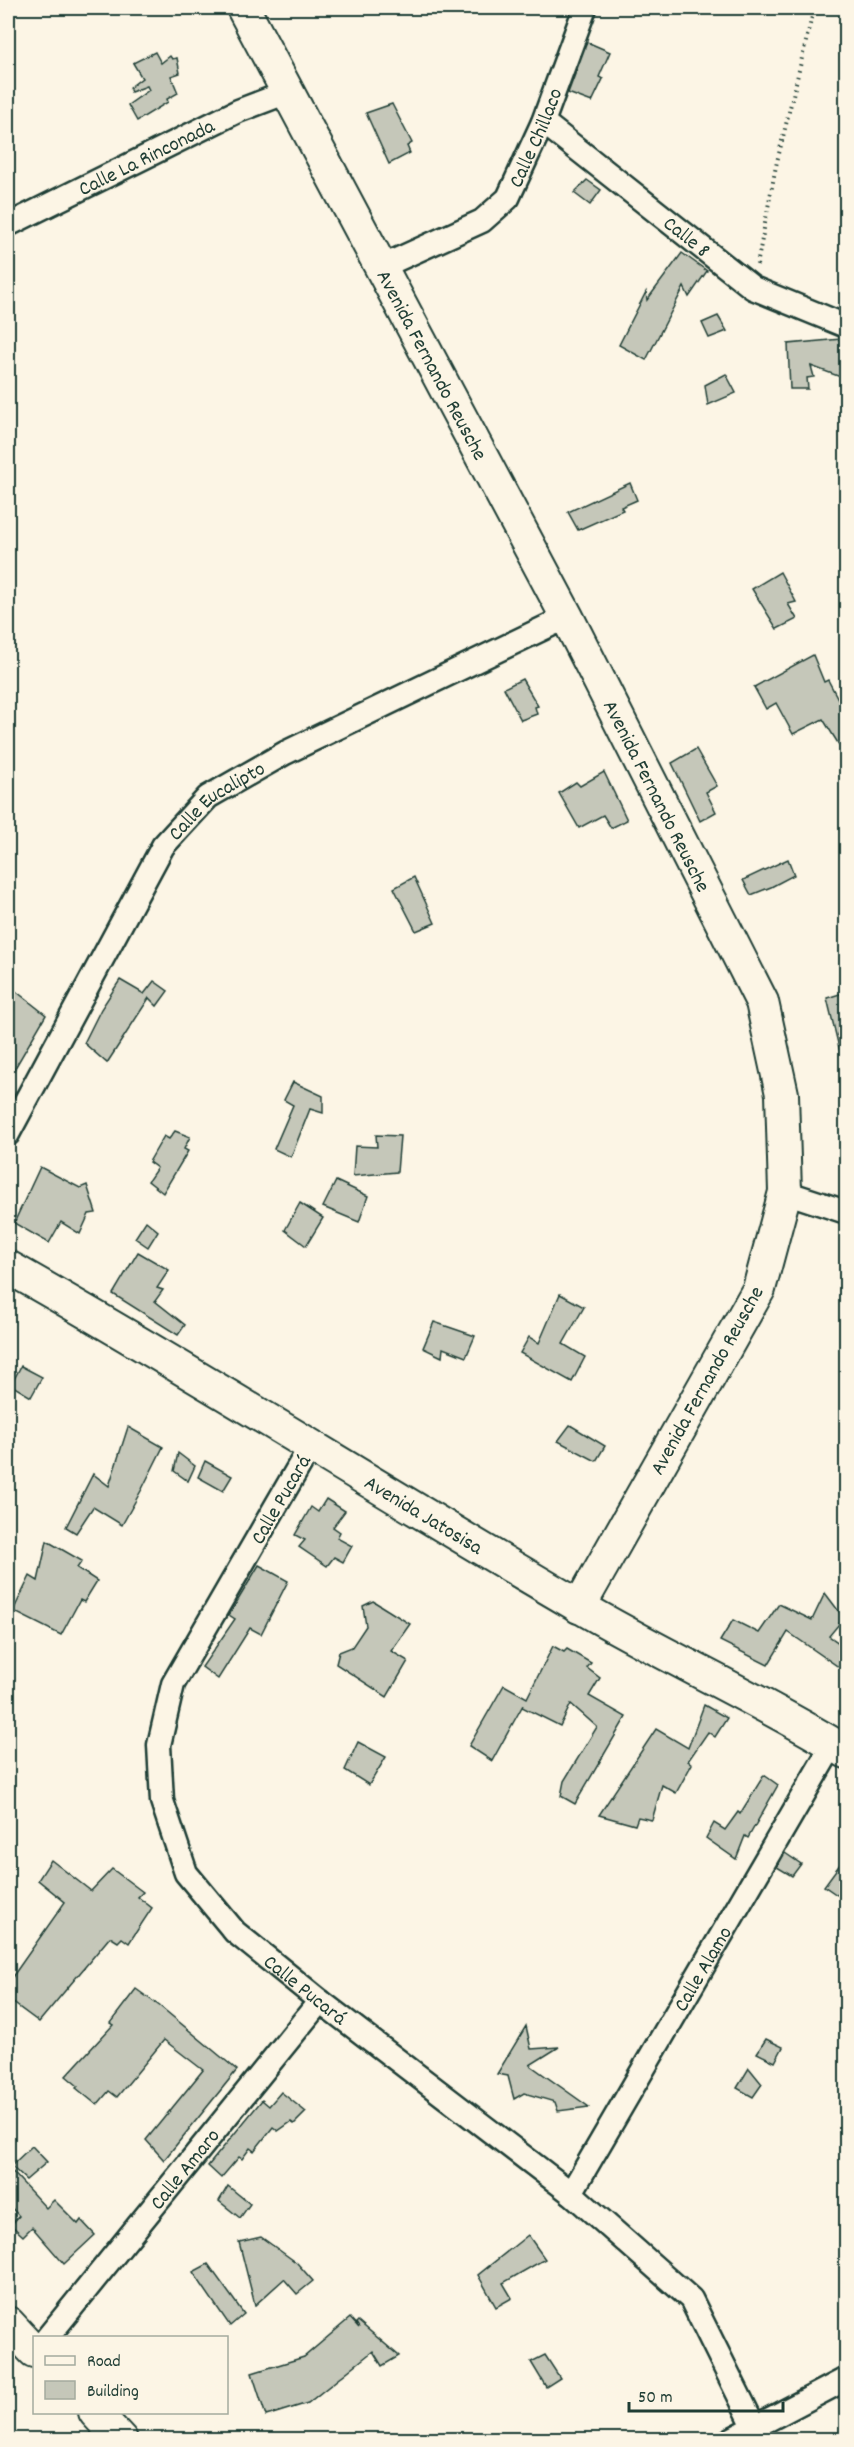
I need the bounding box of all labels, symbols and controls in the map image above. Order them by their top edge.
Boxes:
street label: Calle Chillaco [503,85,572,193]
street label: Calle La Rinconada [74,112,221,206]
street label: Calle 8 [656,210,715,267]
street label: Avenida Fernando Reusche [367,265,493,467]
street label: Avenida Fernando Reusche [593,696,716,898]
street label: Calle Eucalipto [163,755,271,849]
street label: Avenida Fernando Reusche [644,1282,773,1481]
street label: Calle Pucará [245,1450,321,1551]
street label: Avenida Jatosisa [358,1469,488,1565]
street label: Calle Alamo [668,1922,741,2018]
street label: Calle Pucará [256,1949,353,2035]
street label: Calle Amaro [144,2123,229,2218]
legend [33,2336,228,2414]
text: Road [87,2350,121,2375]
scale bar [629,2375,784,2413]
text: Building [87,2380,139,2405]
text: 50 m [638,2386,673,2411]

